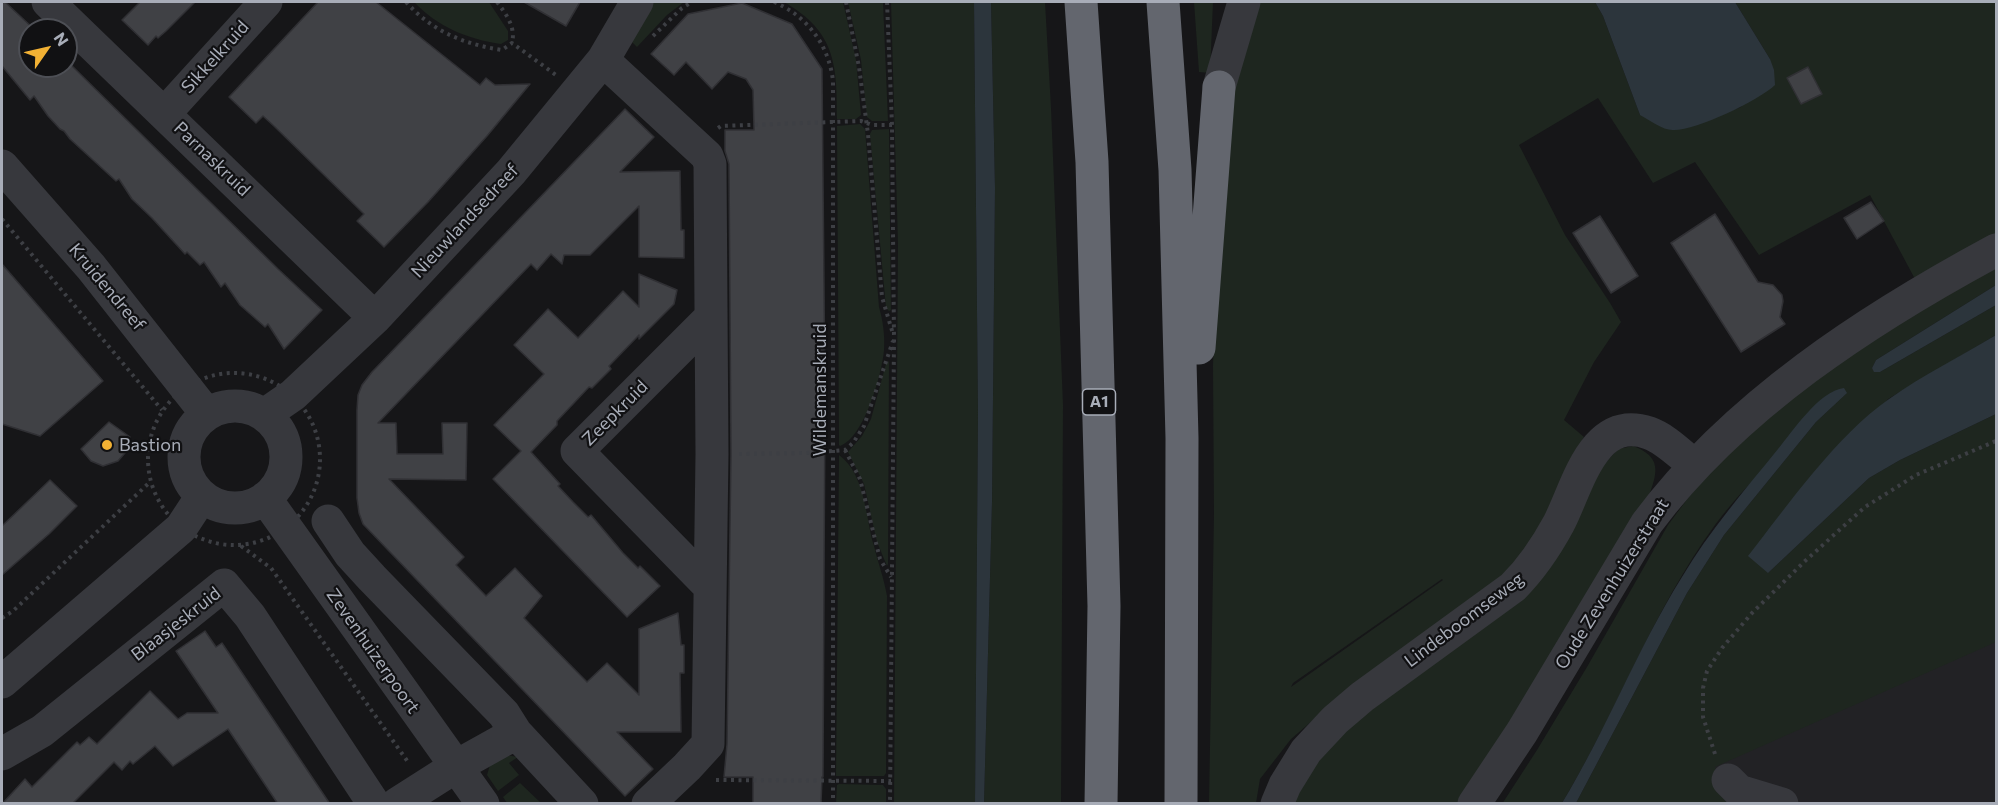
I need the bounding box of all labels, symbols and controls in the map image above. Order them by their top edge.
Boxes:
street label: Sikkelkruid [177,16,253,98]
north arrow [18,18,78,78]
text: N [50,28,73,49]
street label: Parnaskruid [169,117,255,201]
street label: Nieuwlandsedreef [407,160,523,282]
street label: Kruidendreef [64,239,150,335]
street label: Wildemanskruid [809,323,831,457]
street label: Zeepkruid [578,376,652,450]
road number: A1 [1082,389,1116,415]
place label: Bastion [119,434,181,456]
marker: Bastion [100,438,114,452]
street label: Oude Zevenhuizerstraat [1551,495,1673,673]
street label: Lindeboomseweg [1400,568,1528,672]
street label: Blaasjeskruid [127,582,225,666]
street label: Zevenhuizerpoort [322,584,424,718]

